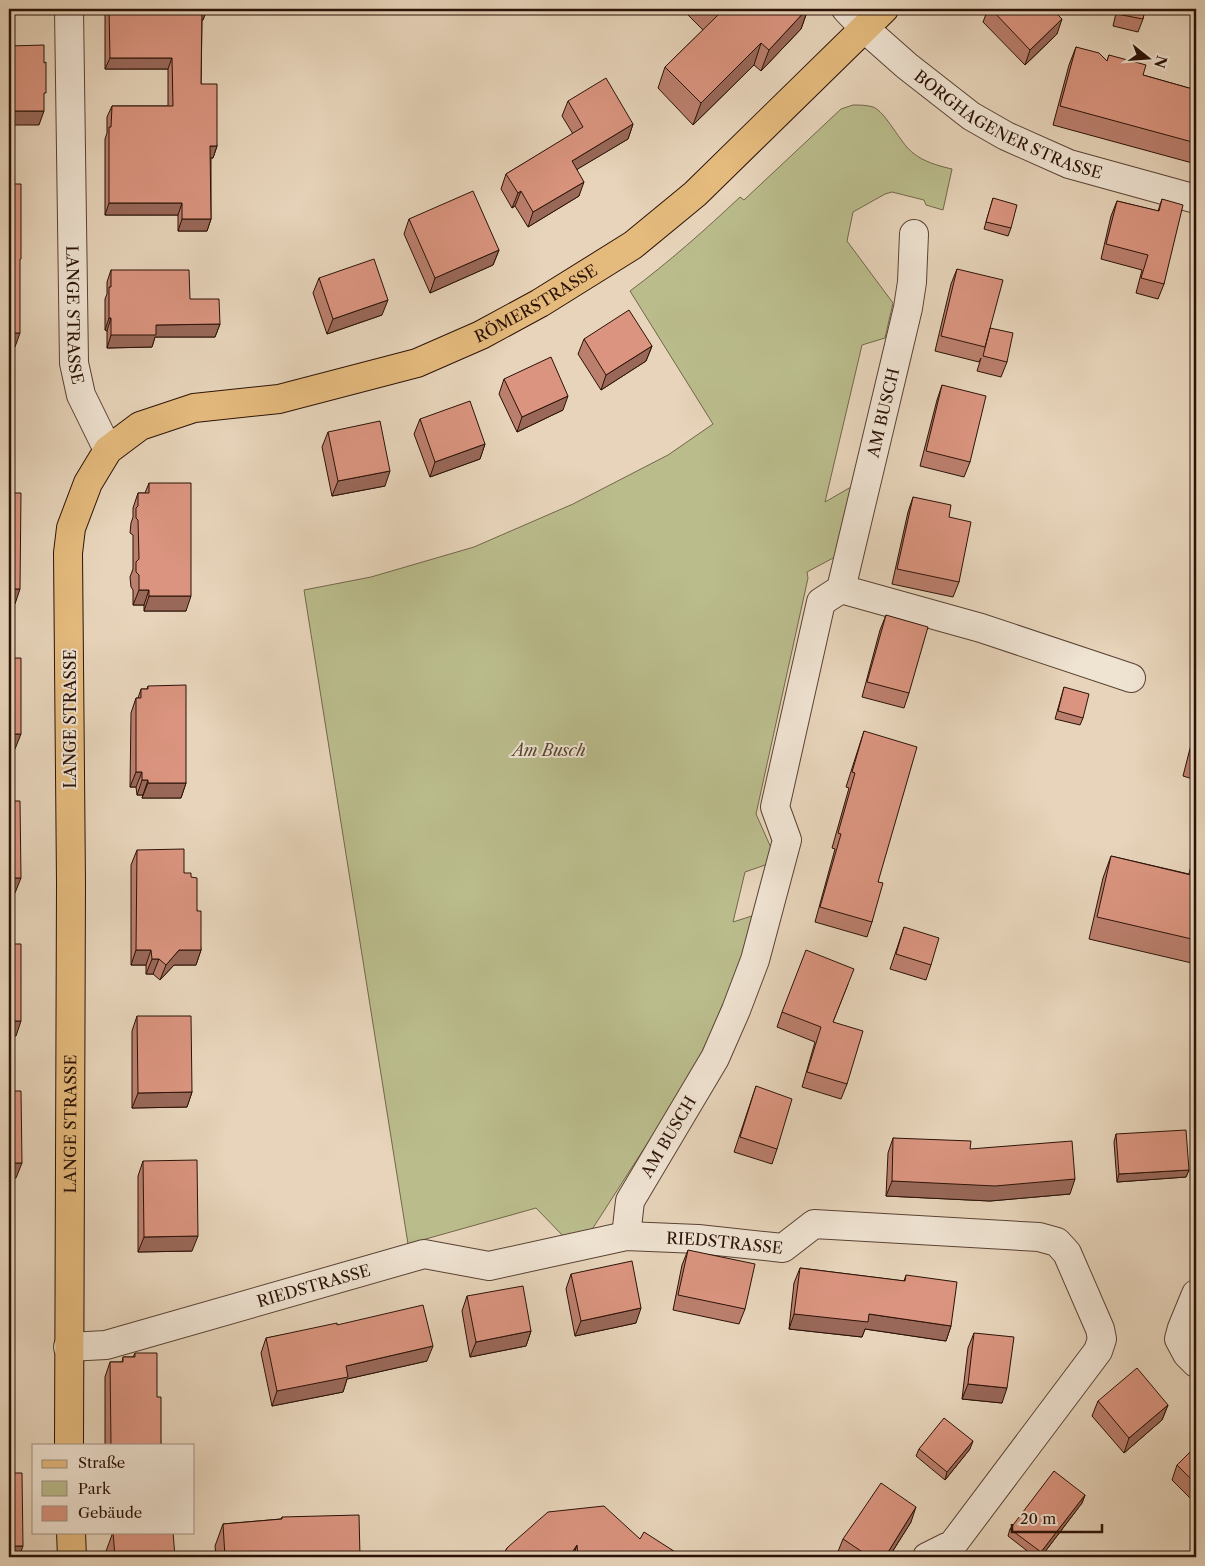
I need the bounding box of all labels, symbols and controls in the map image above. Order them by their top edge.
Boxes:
north arrow [1122,32,1172,82]
text: N [1150,53,1171,70]
street label: BORGHAGENER STRASSE [910,66,1105,183]
street label: LANGE STRASSE [62,245,88,386]
street label: RÖMERSTRASSE [471,260,601,347]
street label: AM BUSCH [862,366,903,460]
street label: LANGE STRASSE [60,650,80,788]
park label: Am Busch [509,740,586,760]
street label: LANGE STRASSE [60,1054,80,1194]
street label: AM BUSCH [636,1092,700,1182]
street label: RIEDSTRASSE [666,1228,784,1258]
street label: RIEDSTRASSE [255,1260,373,1311]
legend [32,1444,195,1534]
text: Straße [78,1453,125,1472]
text: Park [78,1479,112,1498]
scale bar [1012,1501,1102,1533]
text: Gebäude [78,1503,142,1522]
text: 20 m [1020,1509,1056,1528]

